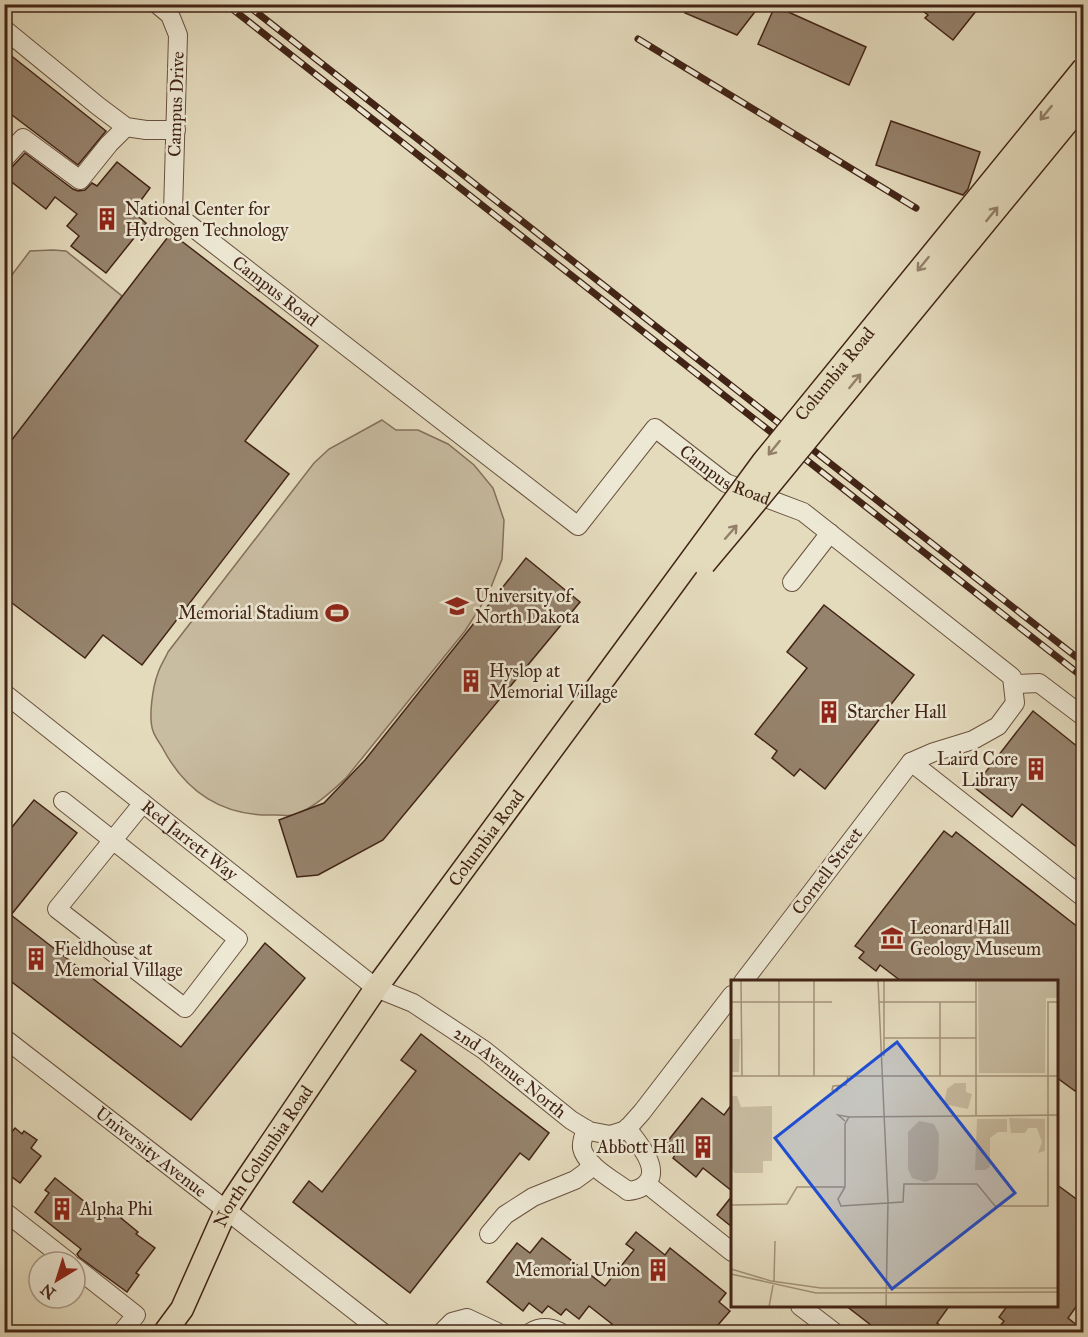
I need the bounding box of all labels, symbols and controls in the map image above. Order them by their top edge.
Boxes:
street label: Campus Drive [163,51,189,157]
one-way arrow [1040,105,1053,121]
place label: National Center for Hydrogen Technology [125,198,289,242]
building icon: National Center for Hydrogen Technology [94,206,120,232]
one-way arrow [985,207,999,222]
street label: Campus Road [228,251,322,331]
one-way arrow [916,256,930,271]
street label: Columbia Road [790,323,879,425]
one-way arrow [848,374,861,390]
street label: Campus Road [675,440,774,510]
one-way arrow [767,440,780,456]
one-way arrow [724,525,738,540]
place label: University of North Dakota [475,585,580,628]
school or university icon: University of North Dakota [444,593,470,619]
sports icon: Memorial Stadium [324,600,350,626]
place label: Memorial Stadium [178,602,319,624]
place label: Hyslop at Memorial Village [489,660,618,704]
building icon: Hyslop at Memorial Village [458,668,484,694]
building icon: Starcher Hall [816,699,842,725]
place label: Starcher Hall [847,701,947,723]
place label: Laird Core Library [937,748,1019,791]
building icon: Laird Core Library [1023,756,1049,782]
street label: Columbia Road [444,786,529,891]
street label: Red Jarrett Way [137,795,243,886]
street label: Cornell Street [787,822,867,919]
place label: Leonard Hall Geology Museum [910,917,1041,961]
museum icon: Leonard Hall Geology Museum [879,925,905,951]
place label: Fieldhouse at Memorial Village [54,938,183,982]
building icon: Fieldhouse at Memorial Village [23,946,49,972]
inset map [731,980,1058,1307]
street label: 2nd Avenue North [449,1022,571,1123]
street label: North Columbia Road [209,1081,318,1231]
street label: University Avenue [91,1102,211,1202]
building icon: Abbott Hall [690,1134,716,1160]
place label: Abbott Hall [596,1136,685,1158]
building icon: Alpha Phi [49,1196,75,1222]
place label: Alpha Phi [79,1198,153,1220]
north arrow [27,1250,87,1310]
building icon: Memorial Union [645,1257,671,1283]
place label: Memorial Union [515,1259,640,1281]
text: N [37,1280,59,1303]

